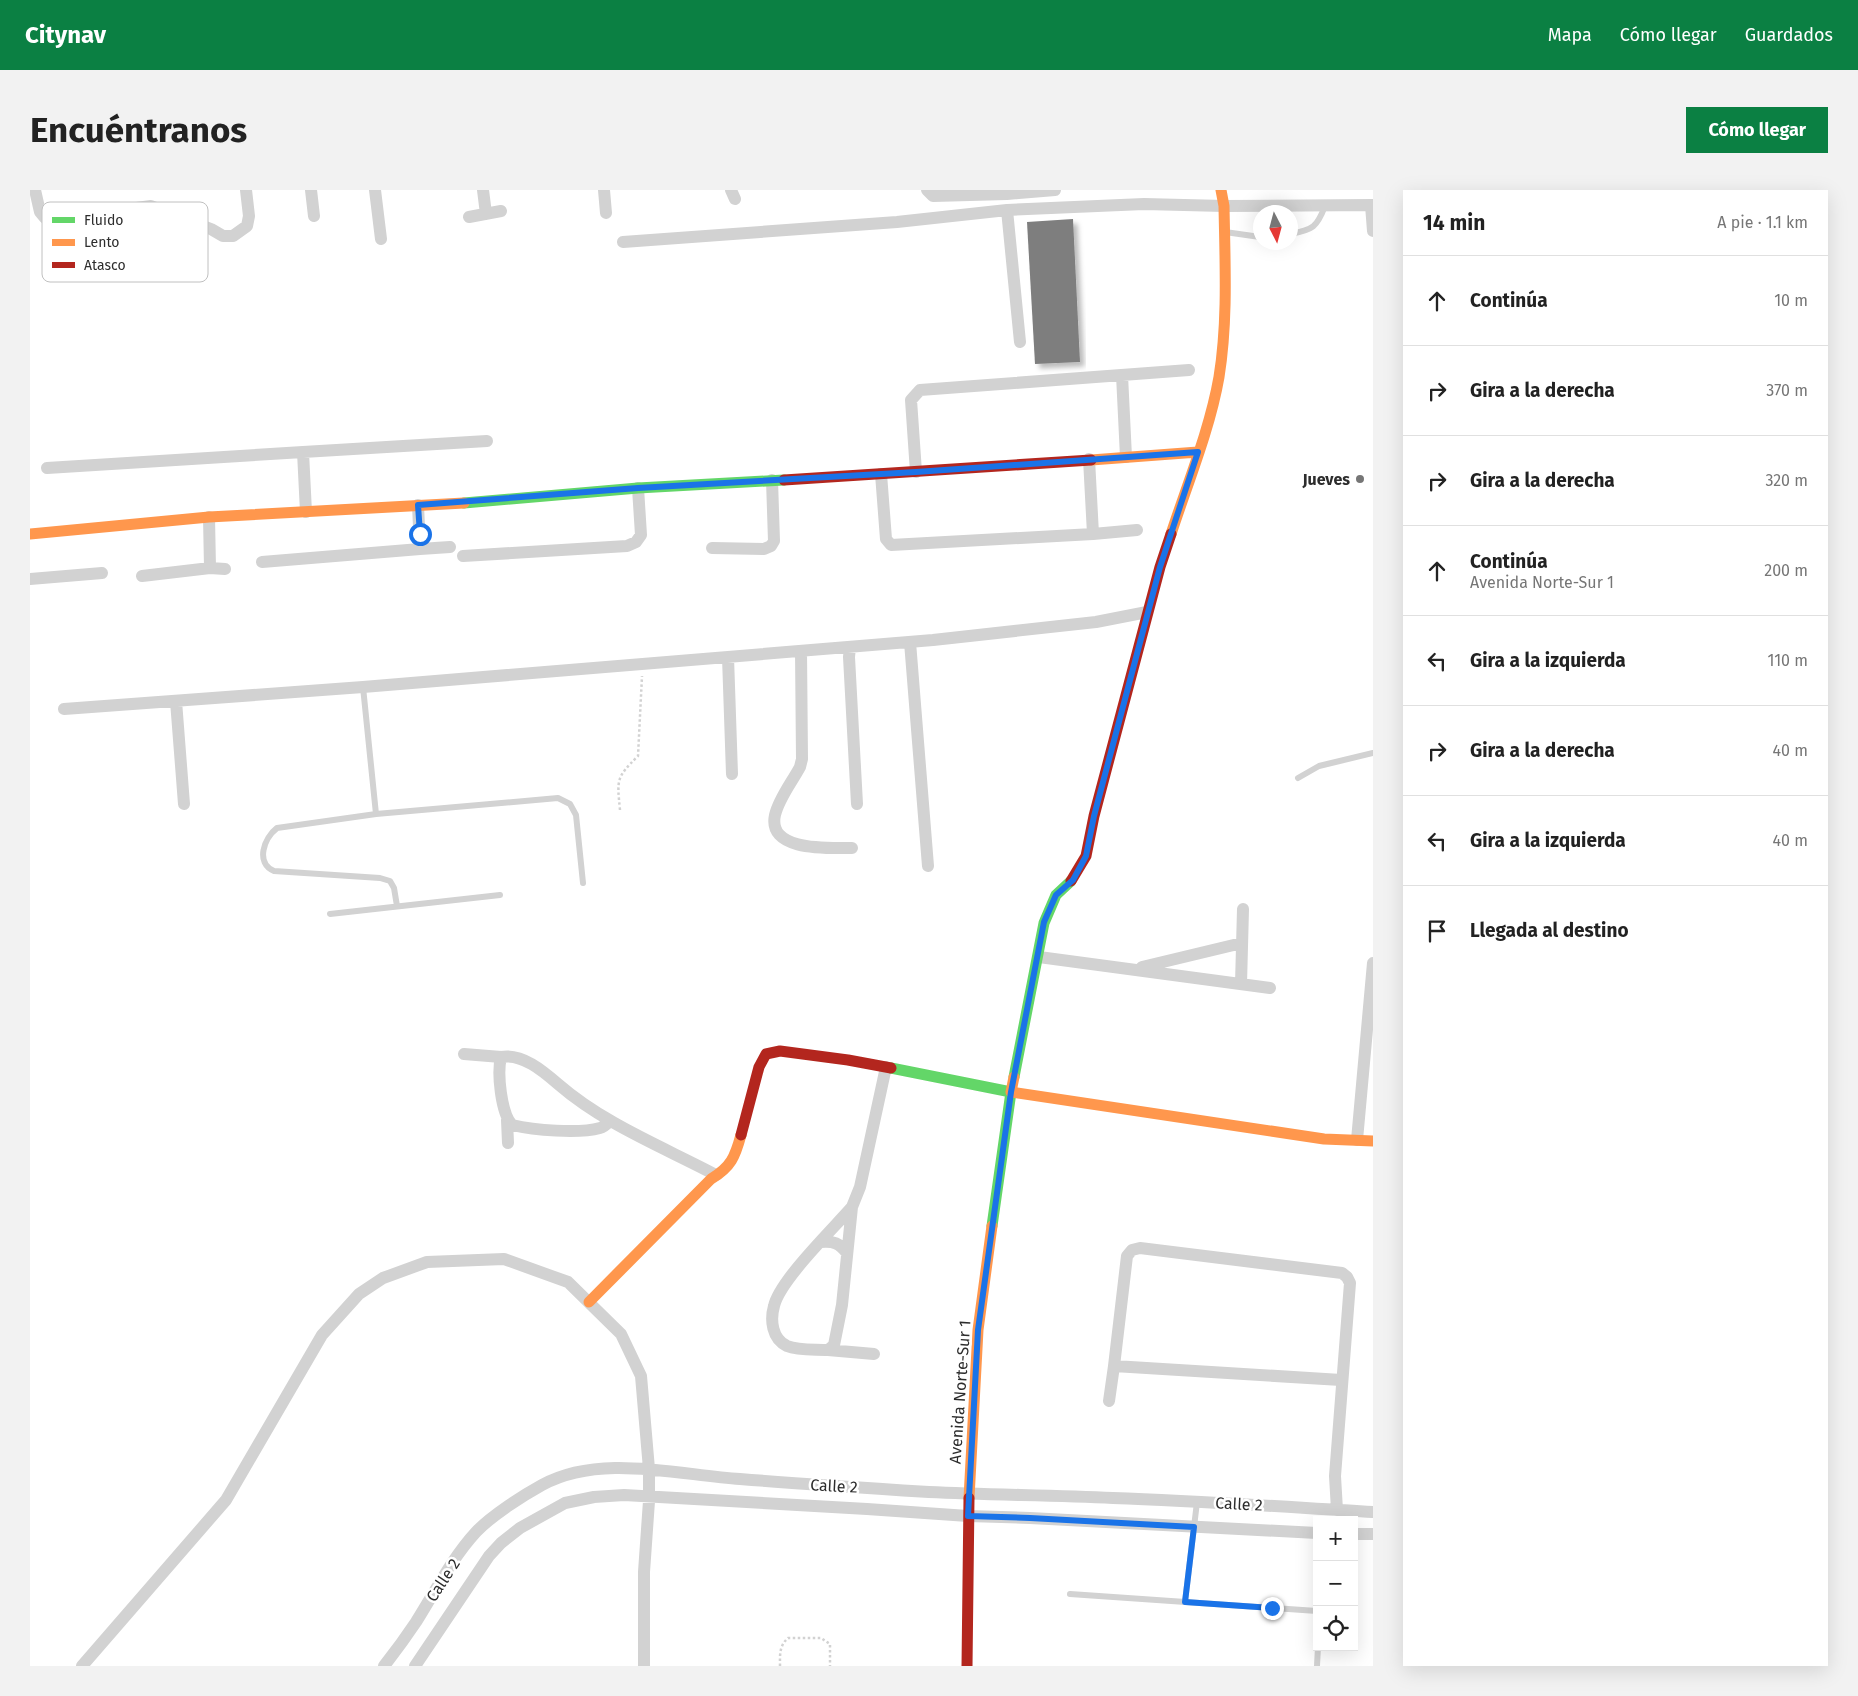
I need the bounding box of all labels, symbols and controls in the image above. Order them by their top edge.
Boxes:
text: Citynav [25,21,106,49]
text: Mapa [1548,24,1592,46]
text: Cómo llegar [1620,24,1717,46]
text: Guardados [1745,24,1833,46]
button: Cómo llegar [1686,107,1828,153]
text: Encuéntranos [30,109,247,151]
legend [42,202,208,282]
north arrow [1253,205,1298,250]
text: 14 min [1423,210,1485,236]
text: Fluido [84,212,123,229]
text: A pie · 1.1 km [1717,213,1808,232]
text: Lento [84,234,119,251]
text: Atasco [84,257,126,274]
icon: ahead [1423,287,1451,315]
text: Continúa [1470,289,1548,312]
text: 10 m [1774,291,1808,310]
icon: right [1423,377,1451,405]
text: Gira a la derecha [1470,379,1615,402]
text: 370 m [1766,381,1808,400]
icon: right [1423,467,1451,495]
text: Gira a la derecha [1470,469,1615,492]
place label: Jueves [1301,470,1350,489]
text: 320 m [1765,471,1808,490]
marker: Jueves [1354,473,1366,485]
route start [409,523,432,546]
text: Continúa [1470,550,1548,573]
icon: ahead [1423,557,1451,585]
text: 200 m [1764,561,1808,580]
text: Avenida Norte-Sur 1 [1470,573,1614,592]
icon: left [1423,647,1451,675]
text: Gira a la izquierda [1470,649,1626,672]
text: 110 m [1767,651,1808,670]
icon: right [1423,737,1451,765]
text: Gira a la derecha [1470,739,1615,762]
text: 40 m [1773,741,1808,760]
icon: left [1423,827,1451,855]
text: Gira a la izquierda [1470,829,1626,852]
text: 40 m [1773,831,1808,850]
icon: arrive [1423,917,1451,945]
text: Llegada al destino [1470,919,1629,942]
street label: Avenida Norte-Sur 1 [946,1320,974,1464]
street label: Calle 2 [810,1475,858,1497]
street label: Calle 2 [1215,1493,1263,1515]
map controls [1313,1516,1358,1651]
button: + [1313,1516,1358,1561]
street label: Calle 2 [422,1555,464,1605]
button: − [1313,1561,1358,1606]
route end [1261,1597,1284,1620]
button: locate [1313,1606,1358,1651]

